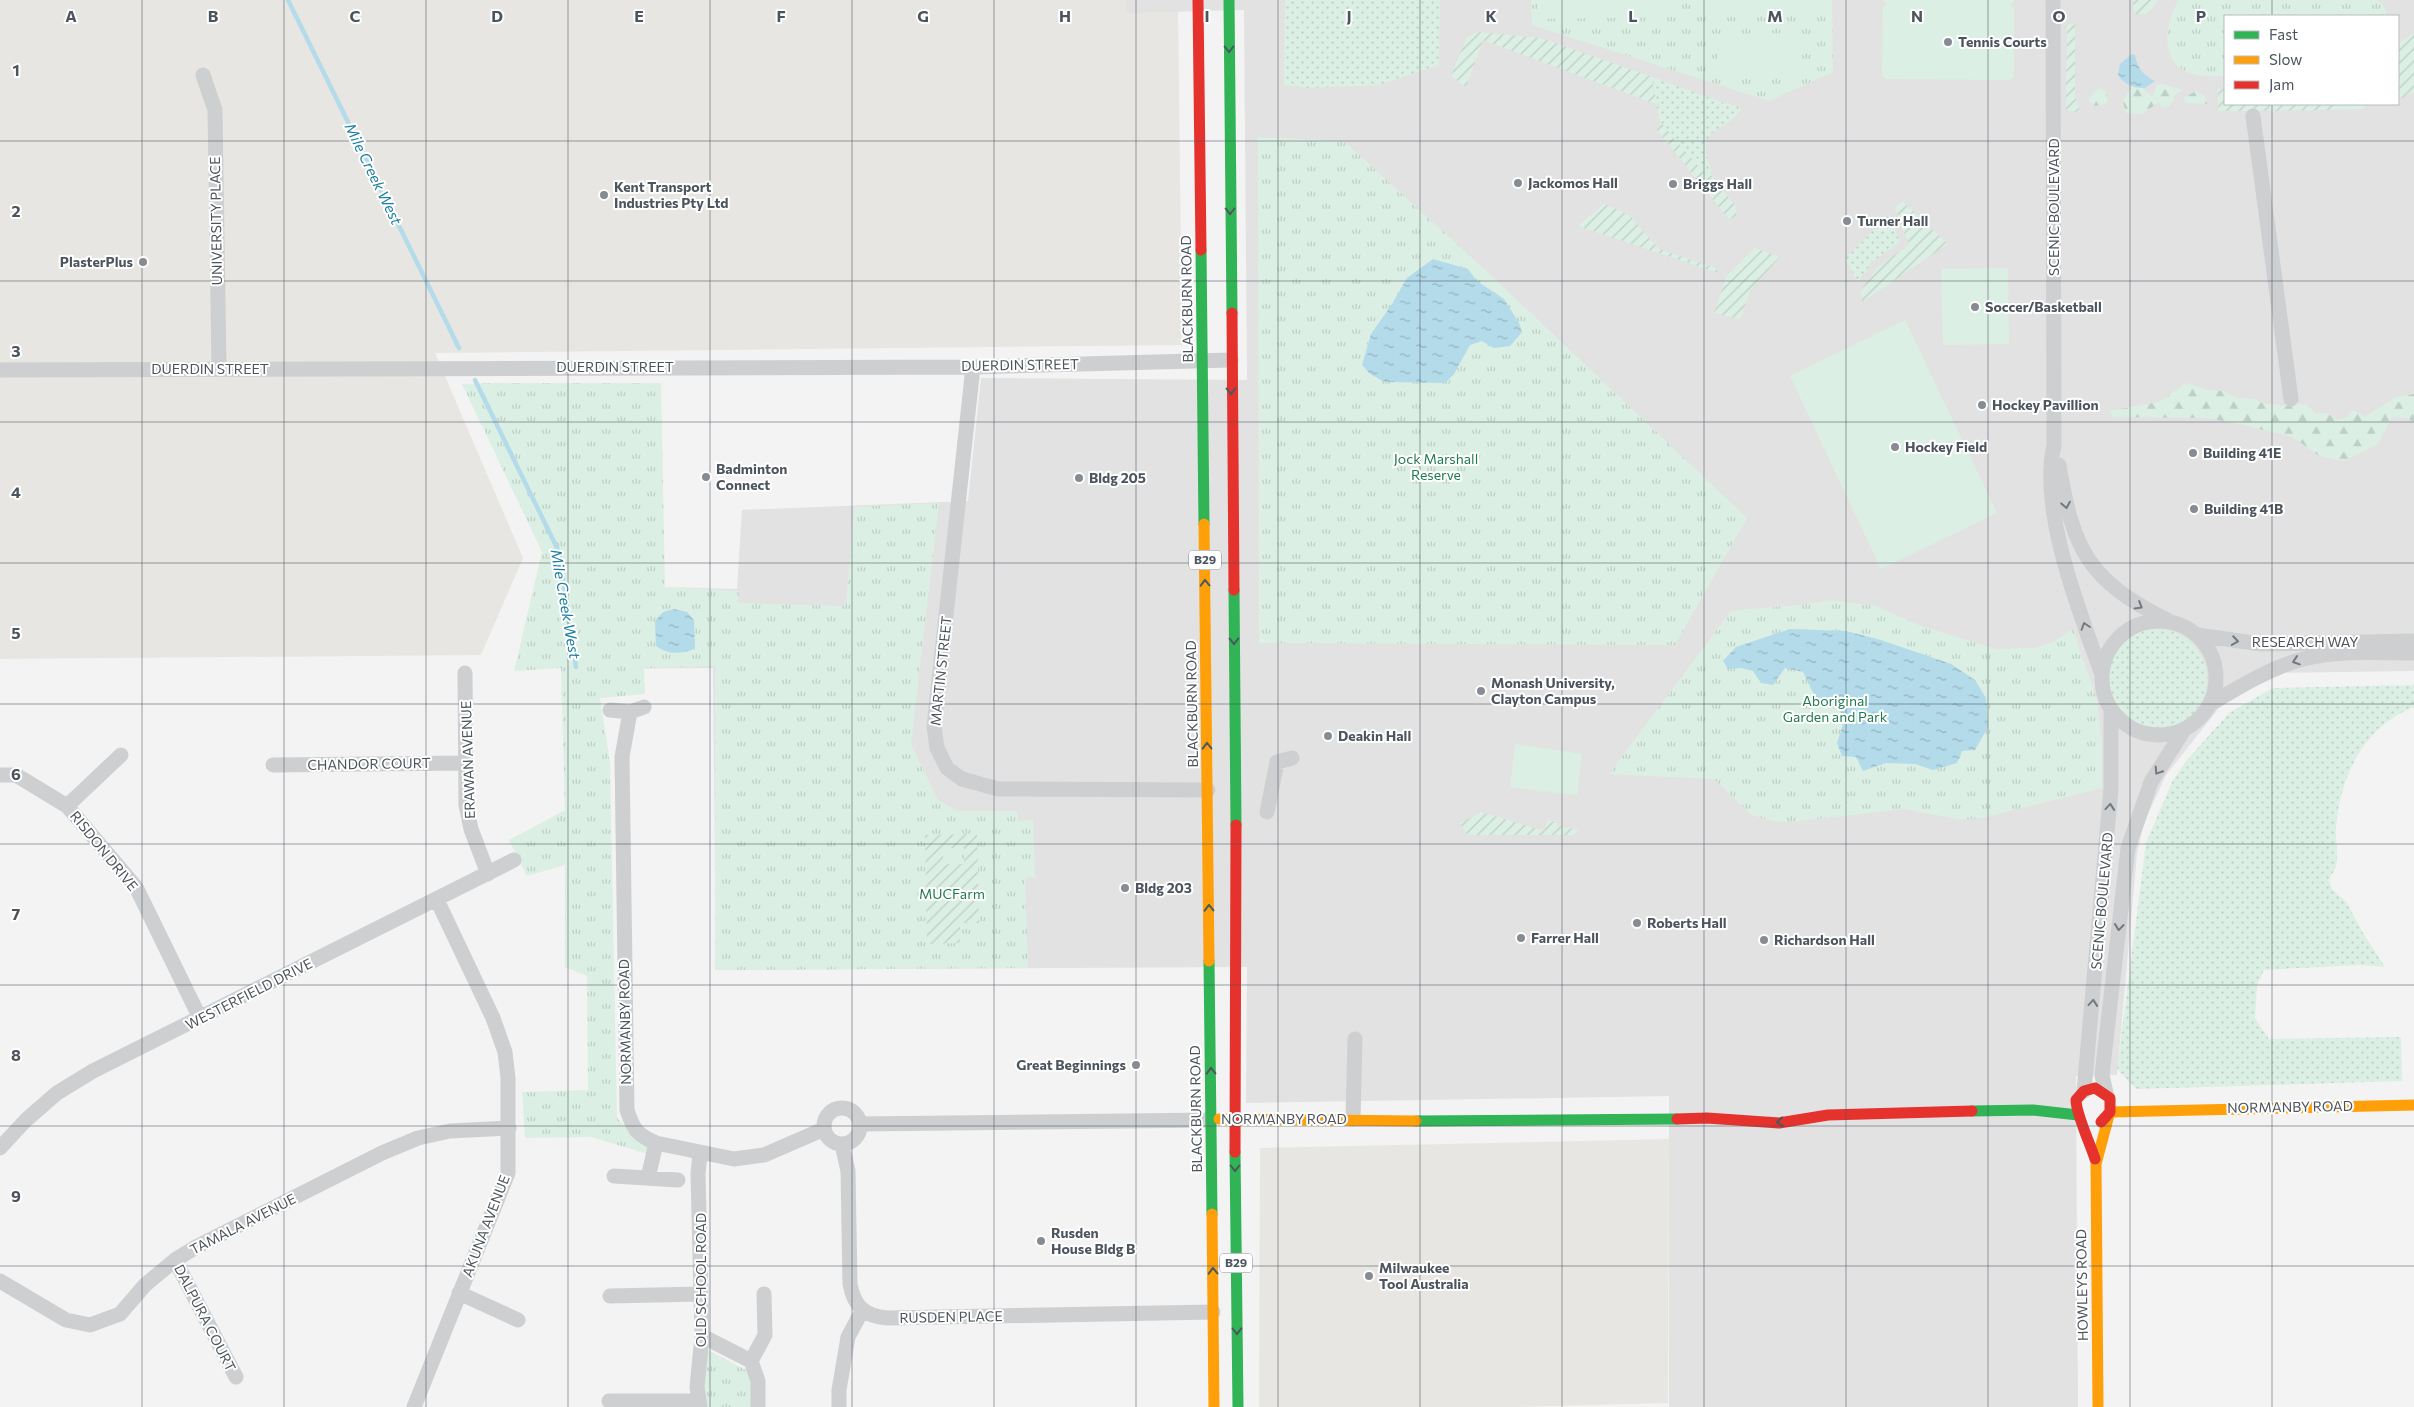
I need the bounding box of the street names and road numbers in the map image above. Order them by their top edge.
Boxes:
street label: SCENIC BOULEVARD [2045,138,2062,276]
street label: UNIVERSITY PLACE [206,156,225,286]
street label: BLACKBURN ROAD [1177,235,1196,363]
street label: DUERDIN STREET [961,355,1079,374]
street label: DUERDIN STREET [556,358,674,375]
street label: DUERDIN STREET [151,360,269,377]
road number: B29 [1189,550,1221,570]
street label: MARTIN STREET [926,615,955,727]
street label: RESEARCH WAY [2252,633,2358,650]
street label: BLACKBURN ROAD [1182,640,1201,768]
street label: ERAWAN AVENUE [457,701,478,819]
street label: CHANDOR COURT [307,754,431,773]
street label: RISDON DRIVE [67,807,142,894]
street label: SCENIC BOULEVARD [2087,832,2116,970]
street label: WESTERFIELD DRIVE [183,954,315,1033]
street label: NORMANBY ROAD [615,959,634,1085]
street label: BLACKBURN ROAD [1186,1045,1205,1173]
street label: NORMANBY ROAD [2227,1097,2353,1116]
street label: NORMANBY ROAD [1221,1110,1347,1127]
street label: AKUNA AVENUE [458,1172,513,1279]
street label: TAMALA AVENUE [187,1190,299,1258]
street label: OLD SCHOOL ROAD [692,1213,709,1347]
street label: HOWLEYS ROAD [2072,1229,2091,1341]
road number: B29 [1220,1254,1252,1272]
street label: DALPURA COURT [171,1262,240,1374]
street label: RUSDEN PLACE [899,1307,1003,1326]

